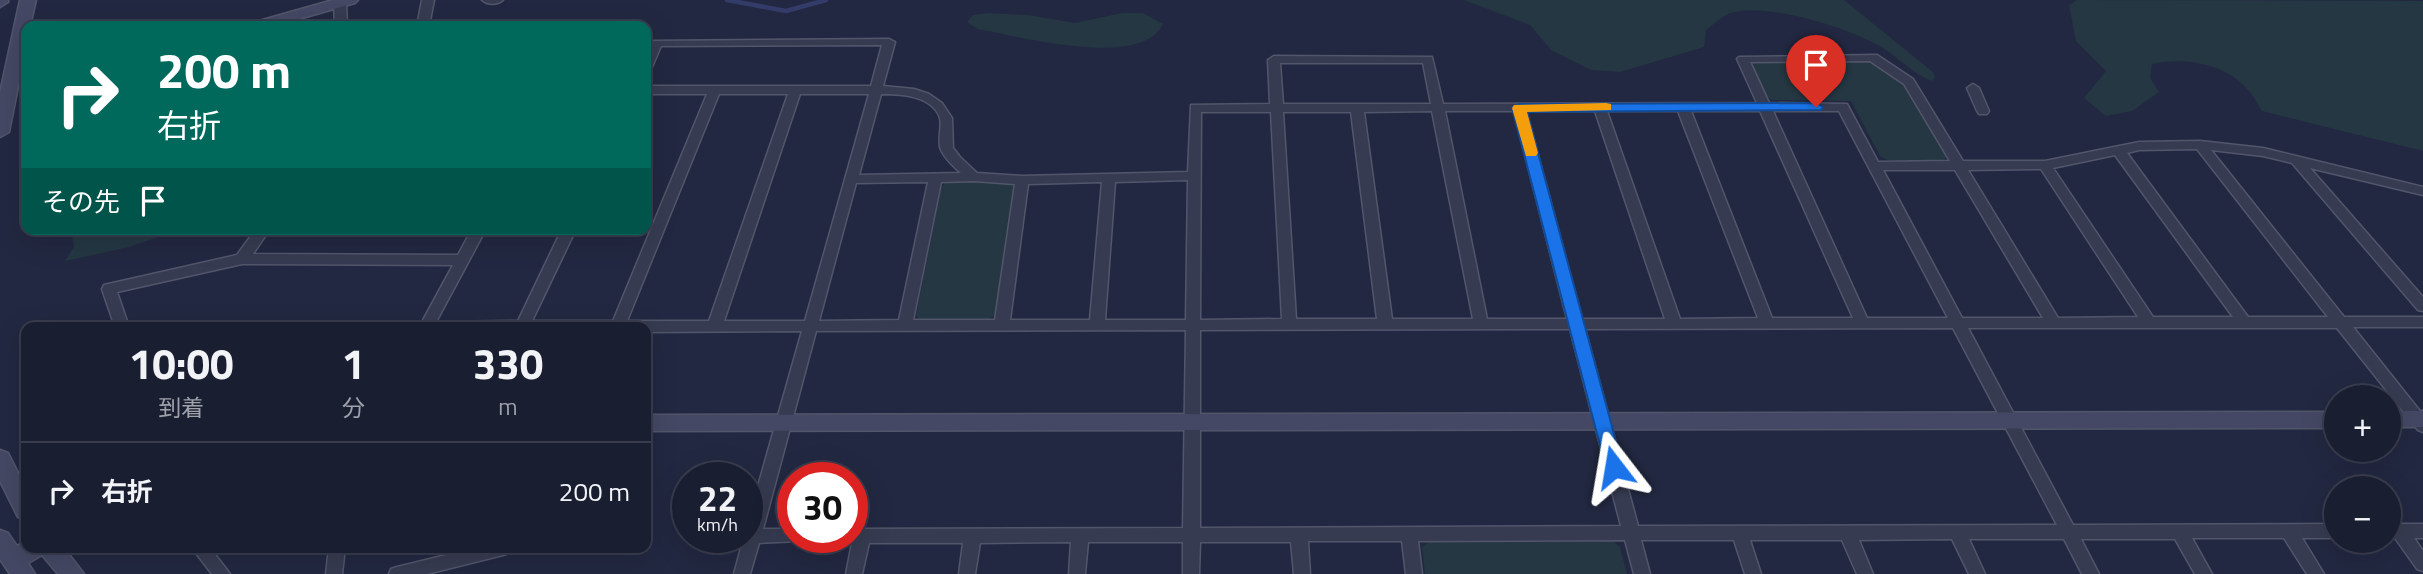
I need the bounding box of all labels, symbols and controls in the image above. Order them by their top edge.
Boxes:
text: 200 m [157,32,291,107]
pin [1786,35,1846,107]
icon: arrive [1797,46,1835,84]
icon: right [42,49,133,140]
text: 右折 [157,101,221,149]
text: その先 [42,182,120,221]
icon: arrive [134,182,172,220]
text: 10:00 [129,331,234,395]
text: 1 [341,331,365,395]
text: 330 [473,331,543,395]
map controls [2324,385,2401,553]
button: + [2324,385,2401,462]
text: m [498,389,518,424]
text: 到着 [158,390,204,425]
text: 分 [342,390,365,425]
position arrow [1577,430,1651,504]
speed limit sign: 30 [777,462,868,553]
text: 22 [698,471,737,525]
icon: right [42,472,80,510]
text: 右折 [101,472,153,511]
text: 200 m [559,472,630,511]
button: − [2324,476,2401,553]
text: km/h [697,511,738,538]

